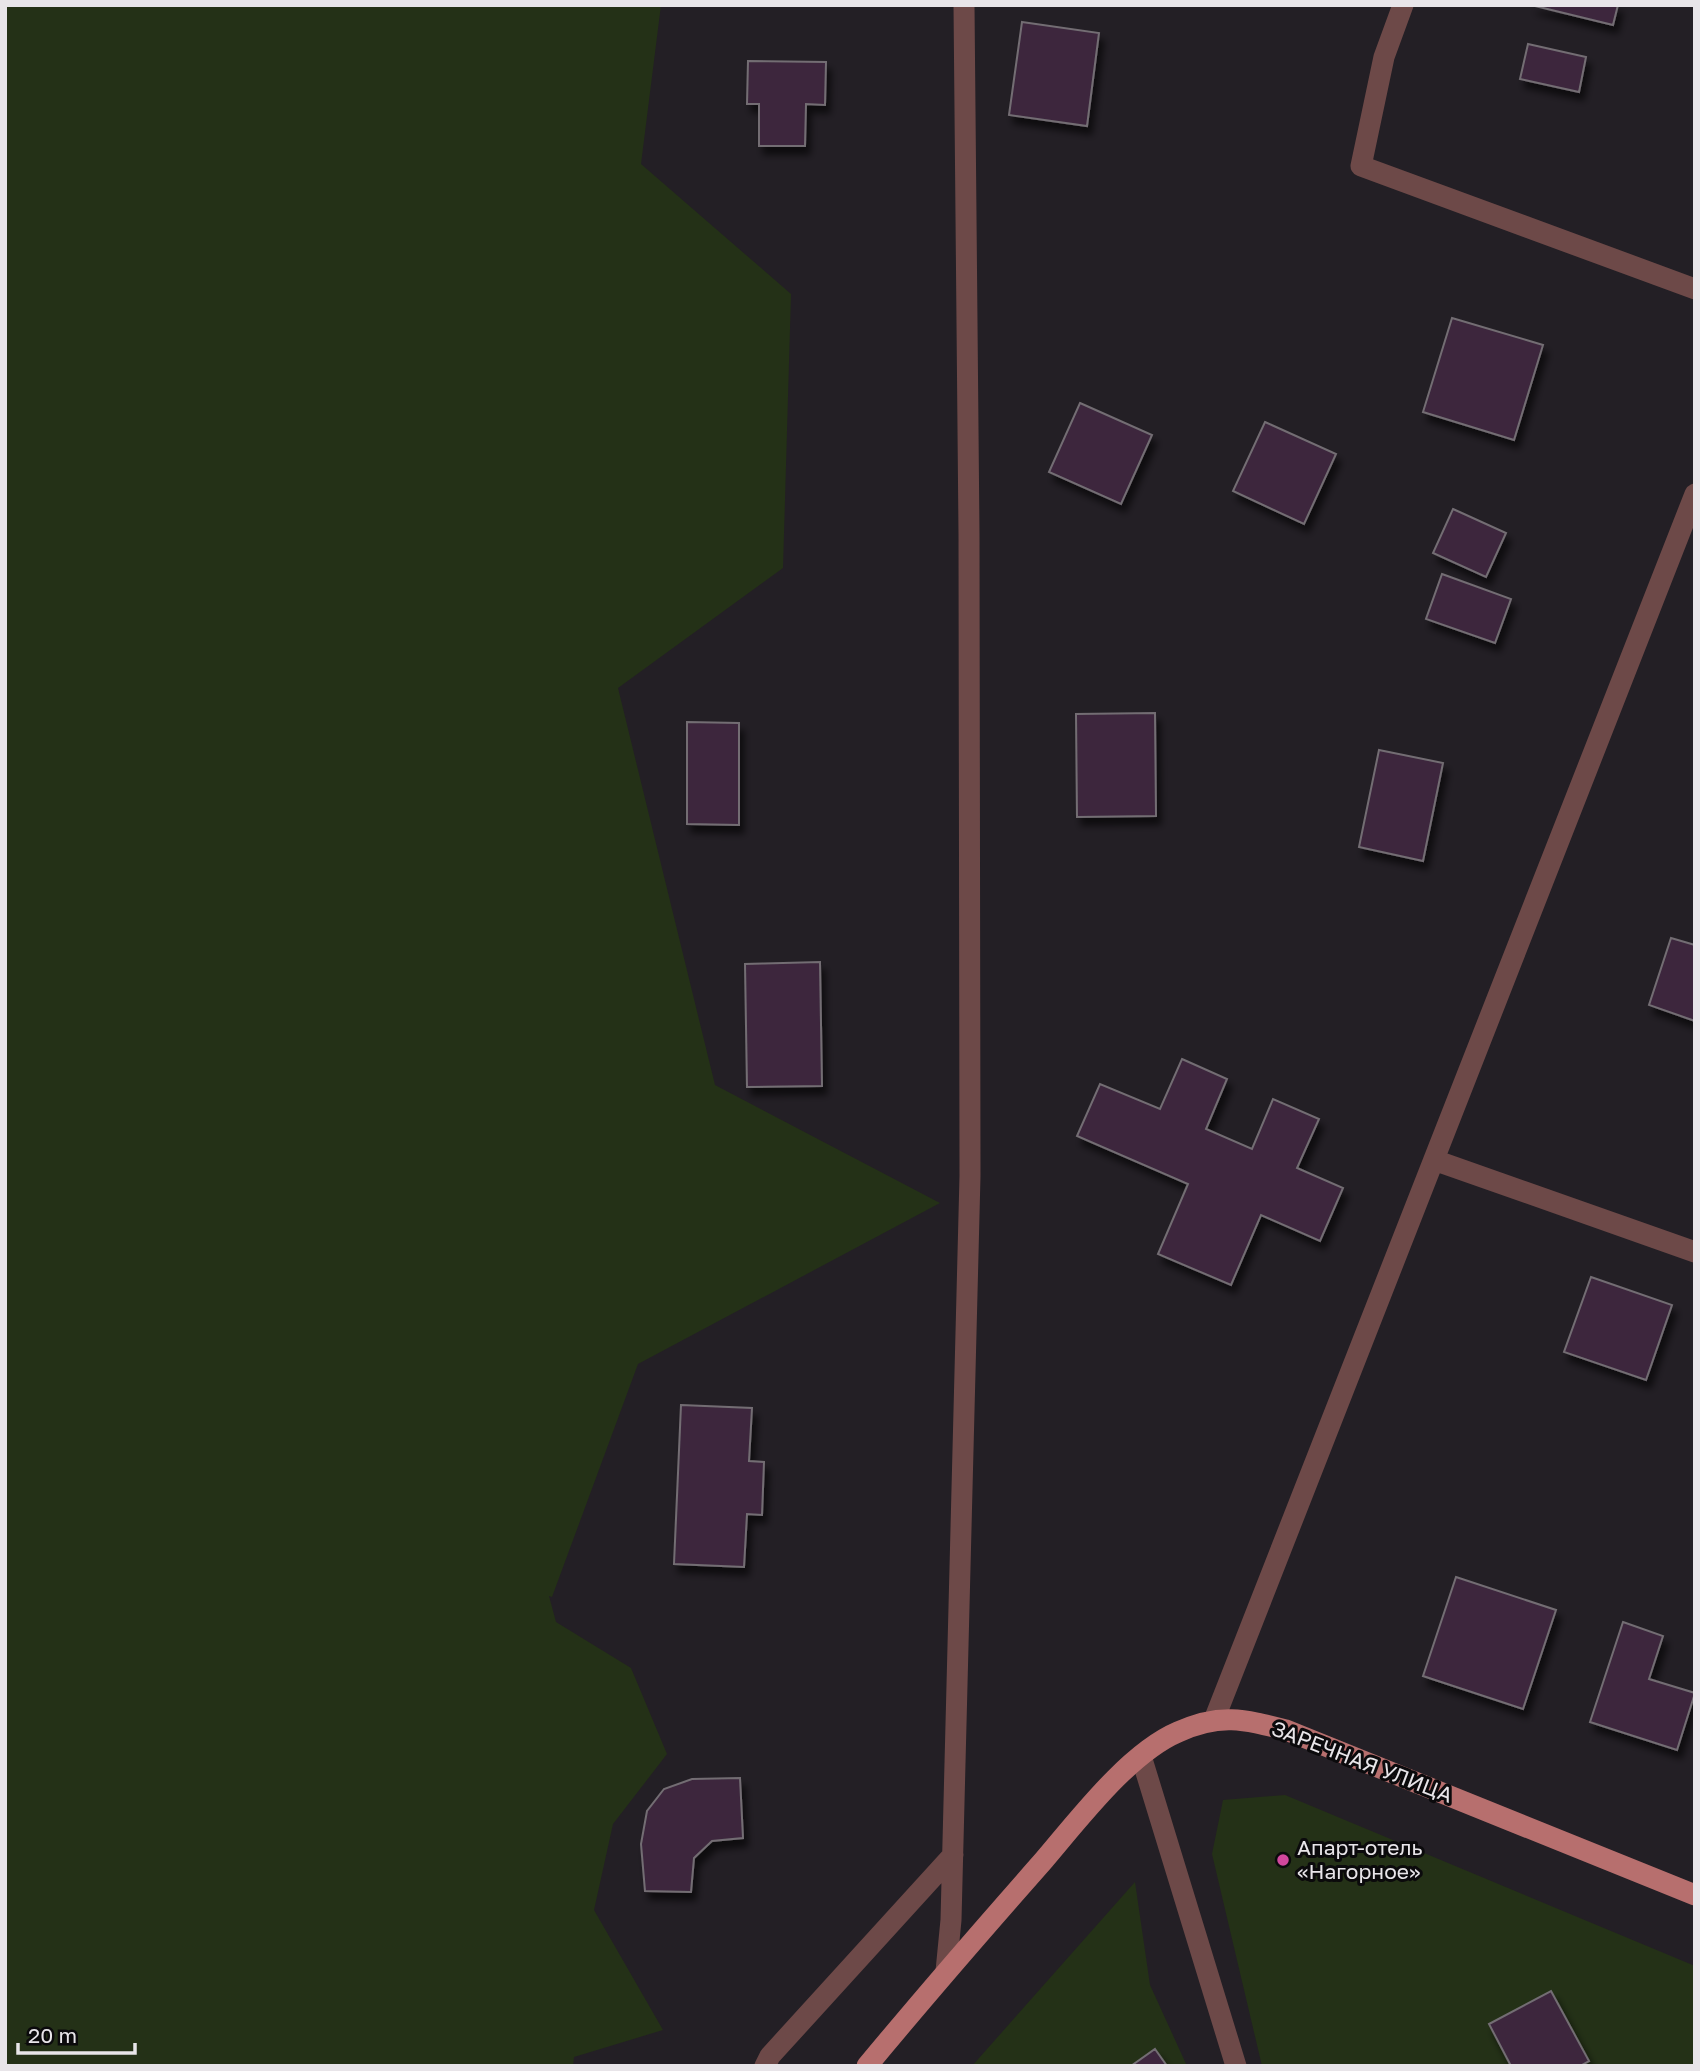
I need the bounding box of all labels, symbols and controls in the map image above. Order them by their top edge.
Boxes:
street label: ЗАРЕЧНАЯ УЛИЦА [1268,1715,1457,1808]
place label: Апарт-отель «Нагорное» [1297,1834,1423,1884]
marker: Апарт-отель «Нагорное» [1275,1852,1291,1868]
scale bar [18,2011,135,2056]
text: 20 m [28,2022,77,2048]

